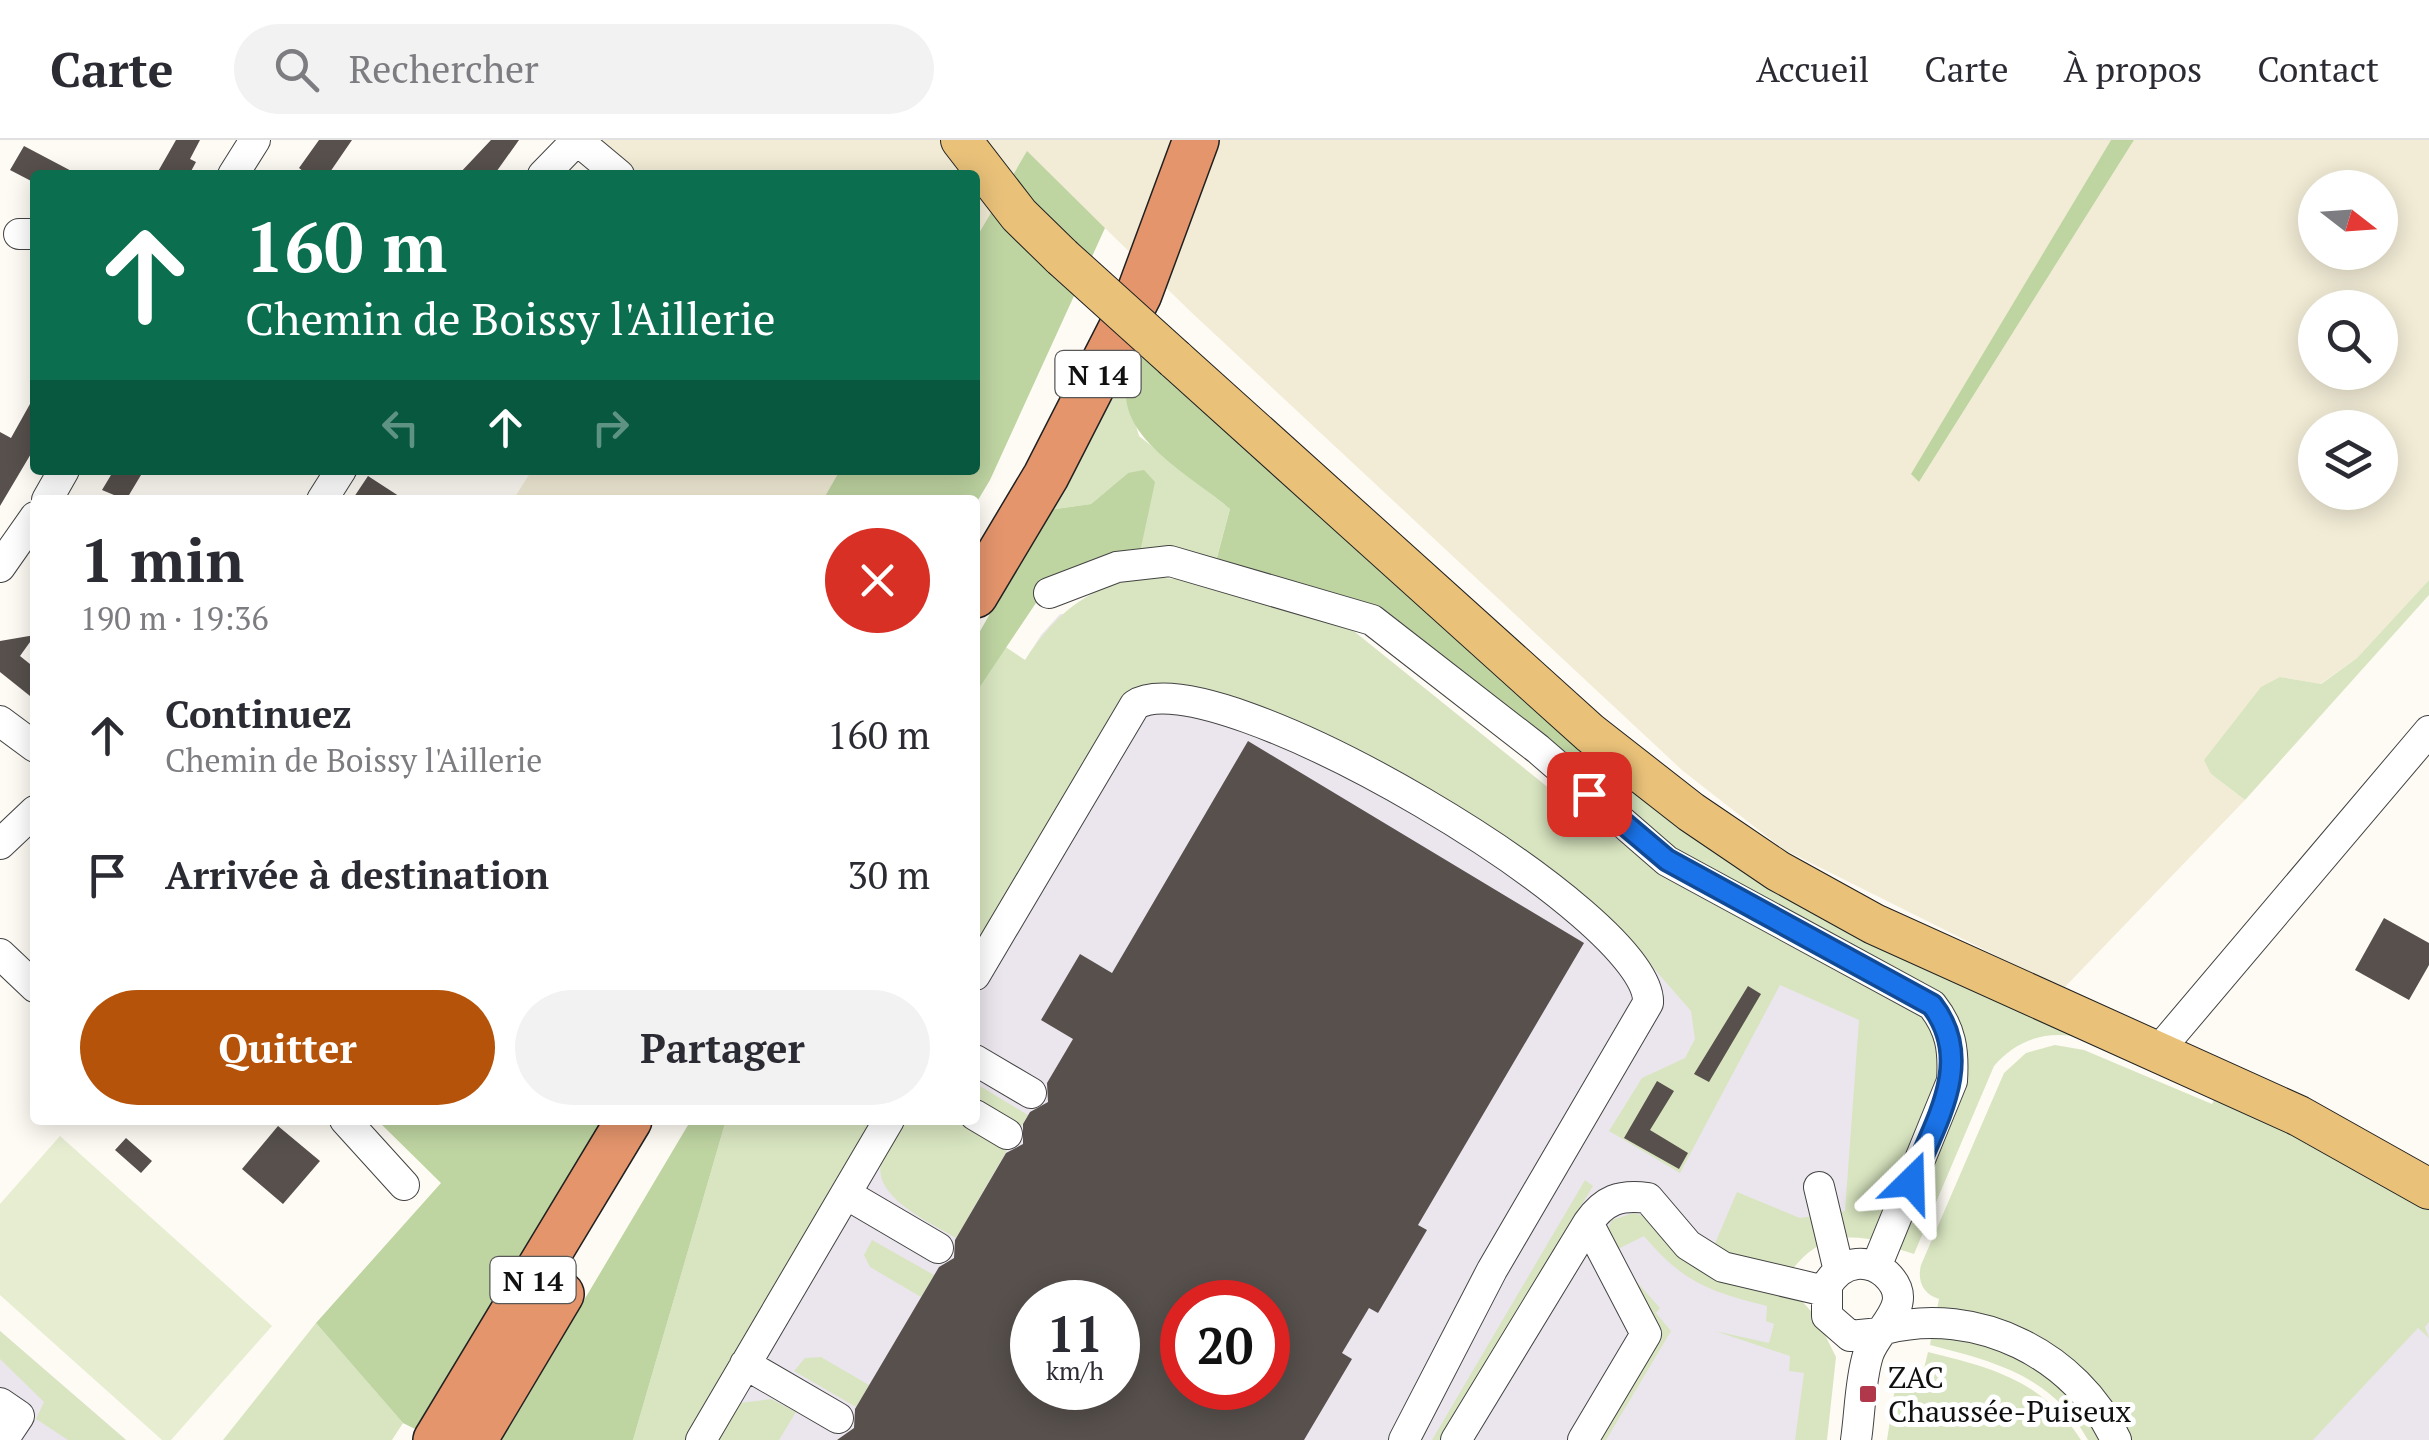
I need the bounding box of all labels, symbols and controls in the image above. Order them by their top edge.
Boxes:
search box [234,24,934,114]
text: Carte [50,37,174,101]
icon: search [269,42,324,97]
text: Rechercher [349,44,539,94]
text: Accueil [1756,46,1869,92]
text: Carte [1924,46,2009,92]
text: À propos [2064,46,2202,92]
text: Contact [2257,46,2379,92]
north arrow [2298,170,2398,270]
map controls [2298,170,2398,510]
text: 160 m [245,199,447,292]
icon: ahead [80,210,210,340]
text: Chemin de Boissy l'Aillerie [245,288,776,348]
button: search [2298,290,2398,390]
road number: N 14 [1056,351,1140,397]
icon: left [373,400,428,455]
icon: ahead [478,400,533,455]
icon: right [583,400,638,455]
button: layers [2298,410,2398,510]
text: 1 min [80,520,244,599]
button: close [825,528,930,633]
text: 190 m · 19:36 [80,597,268,639]
text: Continuez [165,689,352,739]
icon: ahead [80,708,135,763]
text: 160 m [827,710,930,760]
text: Chemin de Boissy l'Aillerie [165,739,542,781]
pin [1547,752,1632,837]
icon: arrive [1562,767,1617,822]
icon: arrive [80,848,135,903]
text: Arrivée à destination [165,850,549,900]
text: 30 m [847,850,930,900]
button: Quitter [80,990,495,1105]
button: Partager [515,990,930,1105]
position arrow [1859,1130,1963,1234]
road number: N 14 [490,1257,576,1303]
speed limit sign: 20 [1160,1280,1290,1410]
text: 11 [1047,1300,1103,1366]
text: km/h [1046,1354,1104,1387]
place label: ZAC Chaussée-Puiseux [1888,1357,2132,1431]
marker: ZAC Chaussée-Puiseux [1857,1383,1879,1405]

